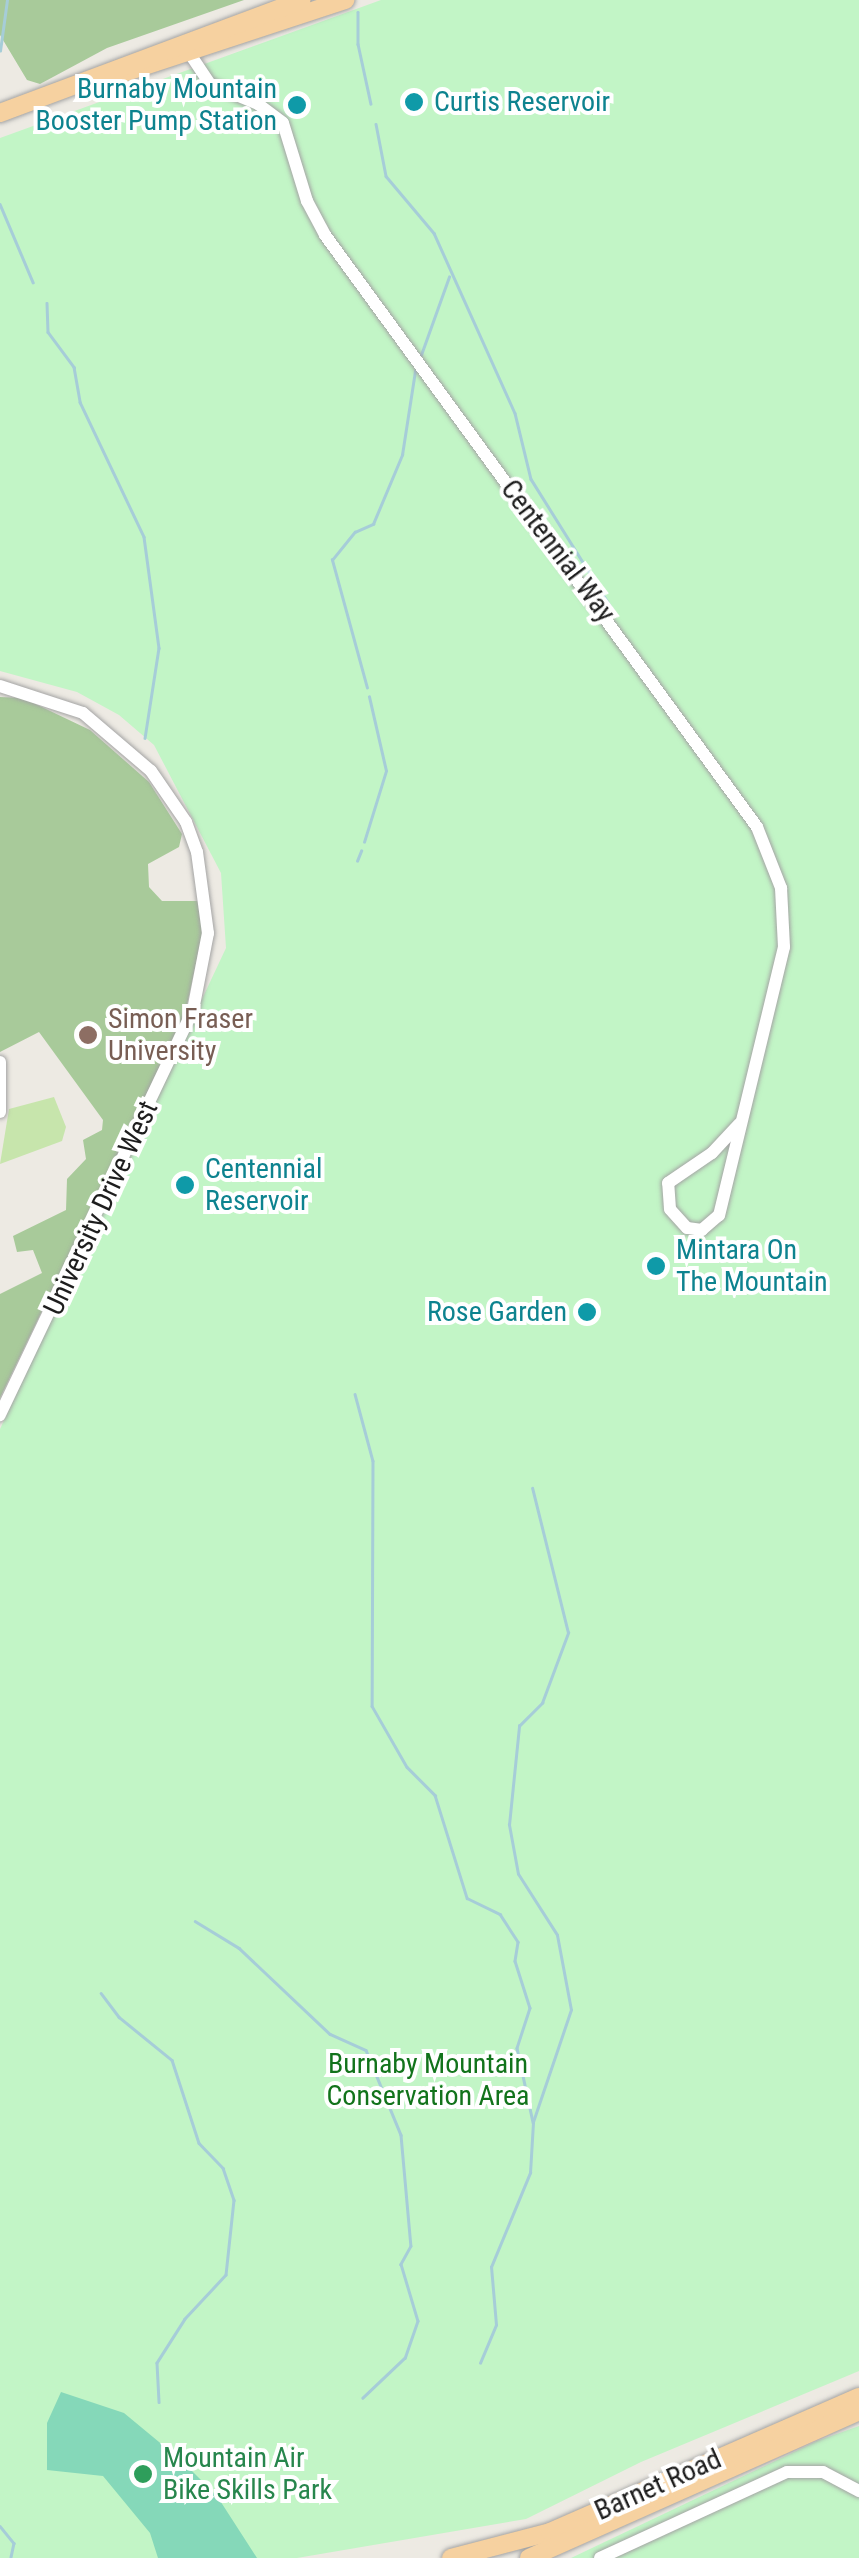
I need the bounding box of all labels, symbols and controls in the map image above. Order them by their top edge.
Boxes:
place label: Burnaby Mountain Booster Pump Station [36,72,277,138]
place label: Curtis Reservoir [434,85,610,119]
marker: Curtis Reservoir [403,91,425,113]
marker: Burnaby Mountain Booster Pump Station [286,94,308,116]
street label: Centennial Way [494,473,622,629]
place label: Simon Fraser University [108,1002,253,1068]
marker: Simon Fraser University [77,1024,99,1046]
street label: University Drive West [37,1096,165,1320]
place label: Centennial Reservoir [205,1152,322,1218]
marker: Centennial Reservoir [174,1174,196,1196]
place label: Mintara On The Mountain [676,1233,828,1299]
marker: Mintara On The Mountain [645,1255,667,1277]
place label: Rose Garden [427,1295,567,1329]
marker: Rose Garden [576,1301,598,1323]
park label: Burnaby Mountain Conservation Area [326,2047,530,2113]
place label: Mountain Air Bike Skills Park [163,2441,332,2507]
street label: Barnet Road [590,2442,726,2528]
marker: Mountain Air Bike Skills Park [132,2463,154,2485]

